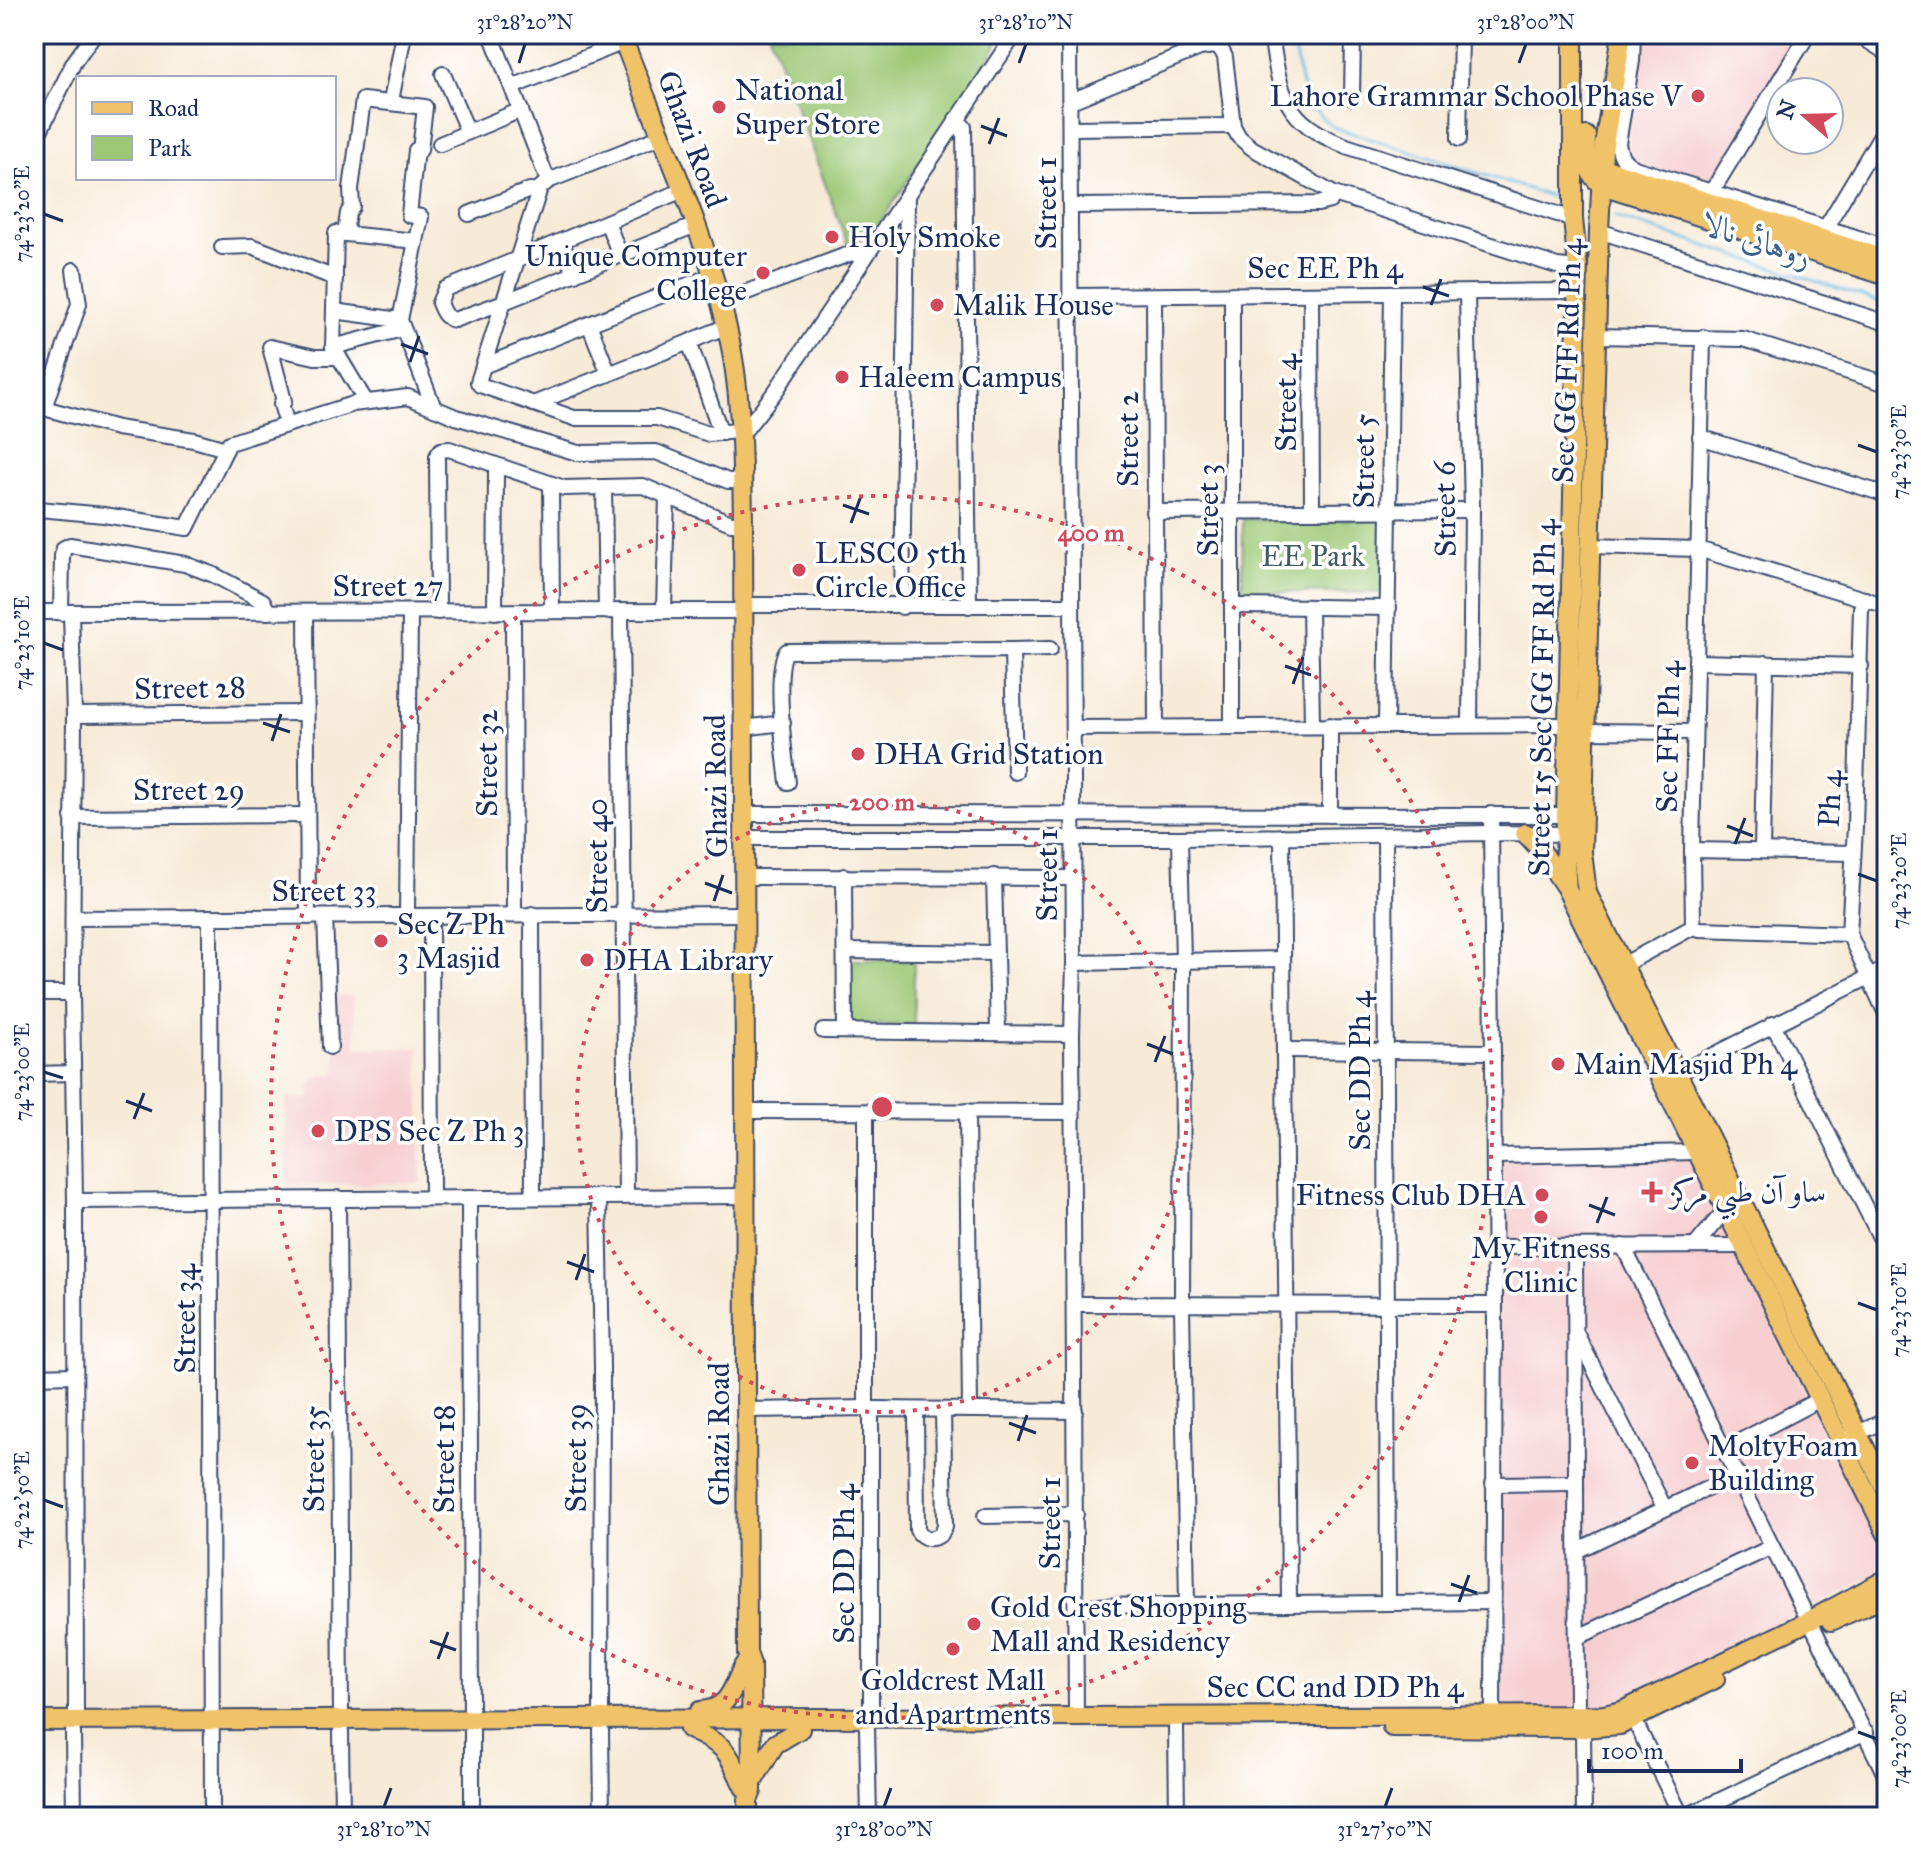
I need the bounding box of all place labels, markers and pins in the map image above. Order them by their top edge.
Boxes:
place label: National Super Store [735,72,880,142]
place label: Lahore Grammar School Phase V [1270,78,1683,114]
marker: Lahore Grammar School Phase V [1689,87,1707,105]
marker: National Super Store [710,98,728,116]
place label: Holy Smoke [848,219,1001,255]
marker: Holy Smoke [823,228,841,246]
place label: Unique Computer College [524,238,748,308]
marker: Unique Computer College [754,264,772,282]
place label: Malik House [953,287,1114,323]
marker: Malik House [928,296,946,314]
place label: Haleem Campus [858,359,1062,395]
marker: Haleem Campus [833,368,851,386]
place label: LESCO 5th Circle Office [815,535,967,605]
marker: LESCO 5th Circle Office [790,561,808,579]
place label: DHA Grid Station [874,736,1104,772]
marker: DHA Grid Station [849,745,867,763]
place label: Sec Z Ph 3 Masjid [397,906,505,976]
marker: Sec Z Ph 3 Masjid [372,932,390,950]
place label: DHA Library [603,942,774,978]
marker: DHA Library [578,951,596,969]
place label: Main Masjid Ph 4 [1574,1046,1798,1082]
marker: Main Masjid Ph 4 [1549,1055,1567,1073]
centre of rings [868,1093,896,1121]
place label: DPS Sec Z Ph 3 [334,1113,525,1149]
marker: DPS Sec Z Ph 3 [309,1122,327,1140]
place label: ساو آن طبي مرکز [1667,1174,1826,1220]
place label: Fitness Club DHA [1296,1177,1526,1213]
marker: ساو آن طبي مرکز [1641,1181,1663,1203]
marker: Fitness Club DHA [1533,1186,1551,1204]
marker: My Fitness Clinic [1532,1208,1550,1226]
place label: My Fitness Clinic [1471,1230,1611,1300]
place label: MoltyFoam Building [1708,1428,1858,1498]
marker: MoltyFoam Building [1683,1454,1701,1472]
place label: Gold Crest Shopping Mall and Residency [990,1589,1247,1659]
marker: Gold Crest Shopping Mall and Residency [965,1615,983,1633]
marker: Goldcrest Mall and Apartments [944,1640,962,1658]
place label: Goldcrest Mall and Apartments [855,1662,1051,1732]

